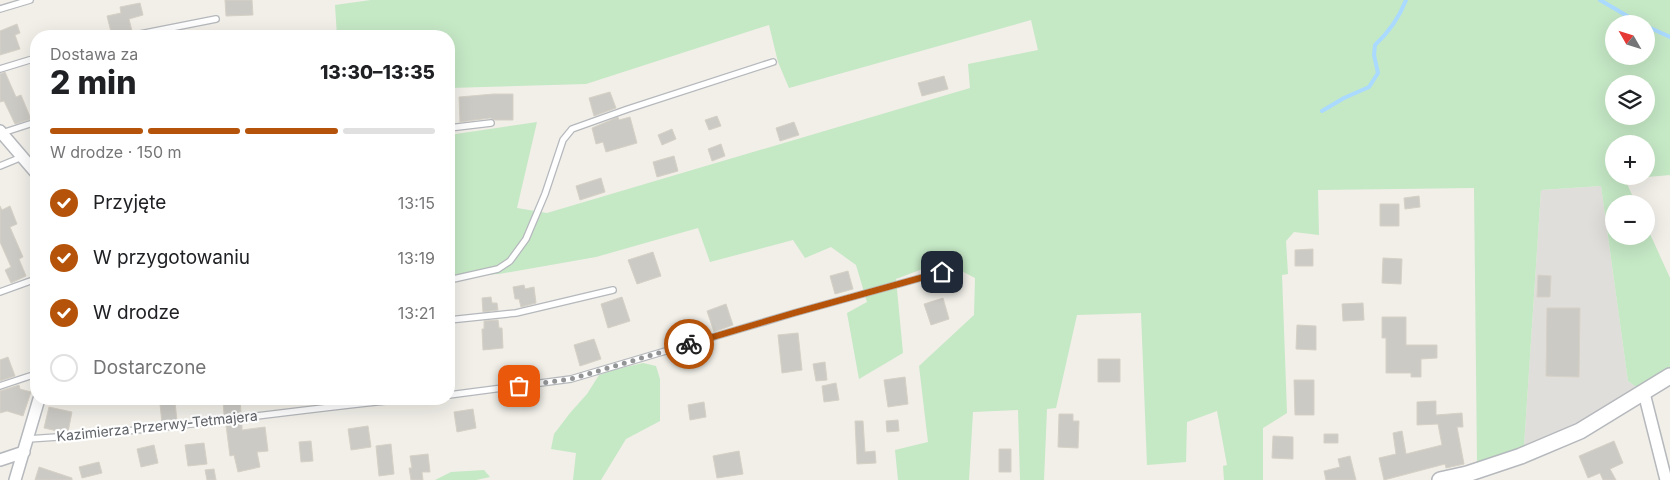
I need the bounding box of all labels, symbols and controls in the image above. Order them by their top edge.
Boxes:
north arrow [1605,15,1655,65]
map controls [1605,15,1655,245]
text: Dostawa za [50,44,138,64]
text: 13:30–13:35 [320,61,435,84]
text: 2 min [50,63,136,102]
button: layers [1605,75,1655,125]
button: + [1605,135,1655,185]
text: W drodze · 150 m [50,142,182,162]
icon: check [50,189,78,217]
text: Przyjęte [93,191,166,214]
text: 13:15 [398,193,435,213]
button: − [1605,195,1655,245]
icon: check [50,244,78,272]
text: W przygotowaniu [93,246,250,269]
text: 13:19 [398,248,435,268]
pin [921,251,963,293]
icon: home [928,258,956,286]
icon: check [50,299,78,327]
text: W drodze [93,301,180,324]
text: 13:21 [398,303,435,323]
courier [664,319,714,369]
icon: bike [675,330,703,358]
text: Dostarczone [93,356,206,379]
pin [498,365,540,407]
icon: bag [505,372,533,400]
street label: Kazimierza Przerwy-Tetmajera [56,406,258,445]

